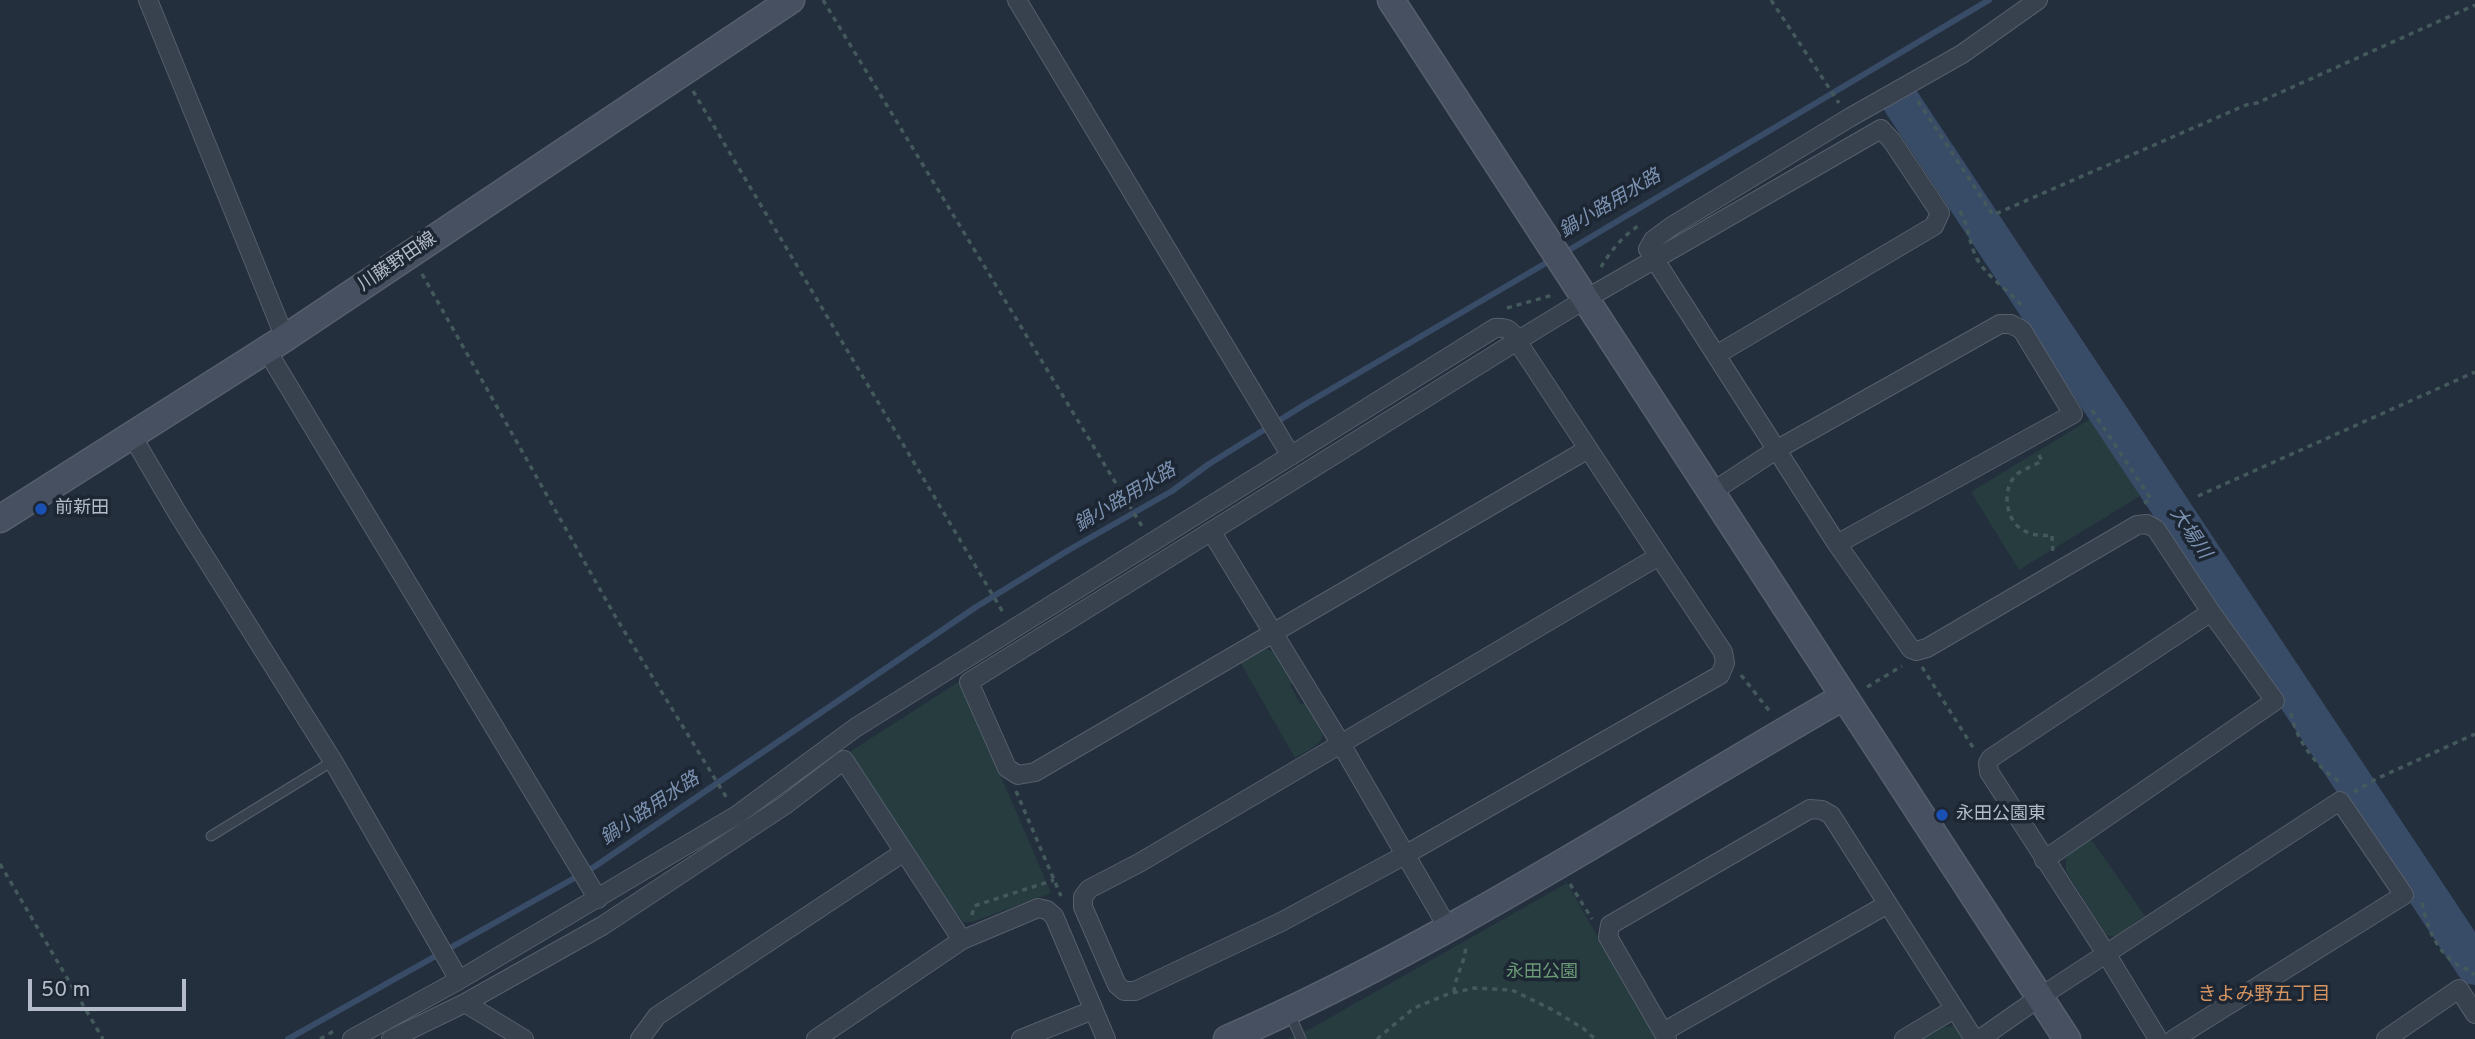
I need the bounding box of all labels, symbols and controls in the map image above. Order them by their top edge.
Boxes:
water label: 鍋小路用水路 [1556,166,1666,244]
street label: 川藤野田線 [355,229,441,297]
water label: 鍋小路用水路 [1071,460,1181,538]
place label: 前新田 [55,498,109,520]
marker: 前新田 [33,501,49,517]
water label: 大場川 [2164,504,2214,564]
water label: 鍋小路用水路 [597,769,705,851]
place label: 永田公園東 [1956,804,2046,826]
marker: 永田公園東 [1934,807,1950,823]
park label: 永田公園 [1506,962,1578,984]
scale bar [32,965,189,1009]
text: 50 m [41,977,90,1004]
district label: きよみ野五丁目 [2198,985,2330,1007]

